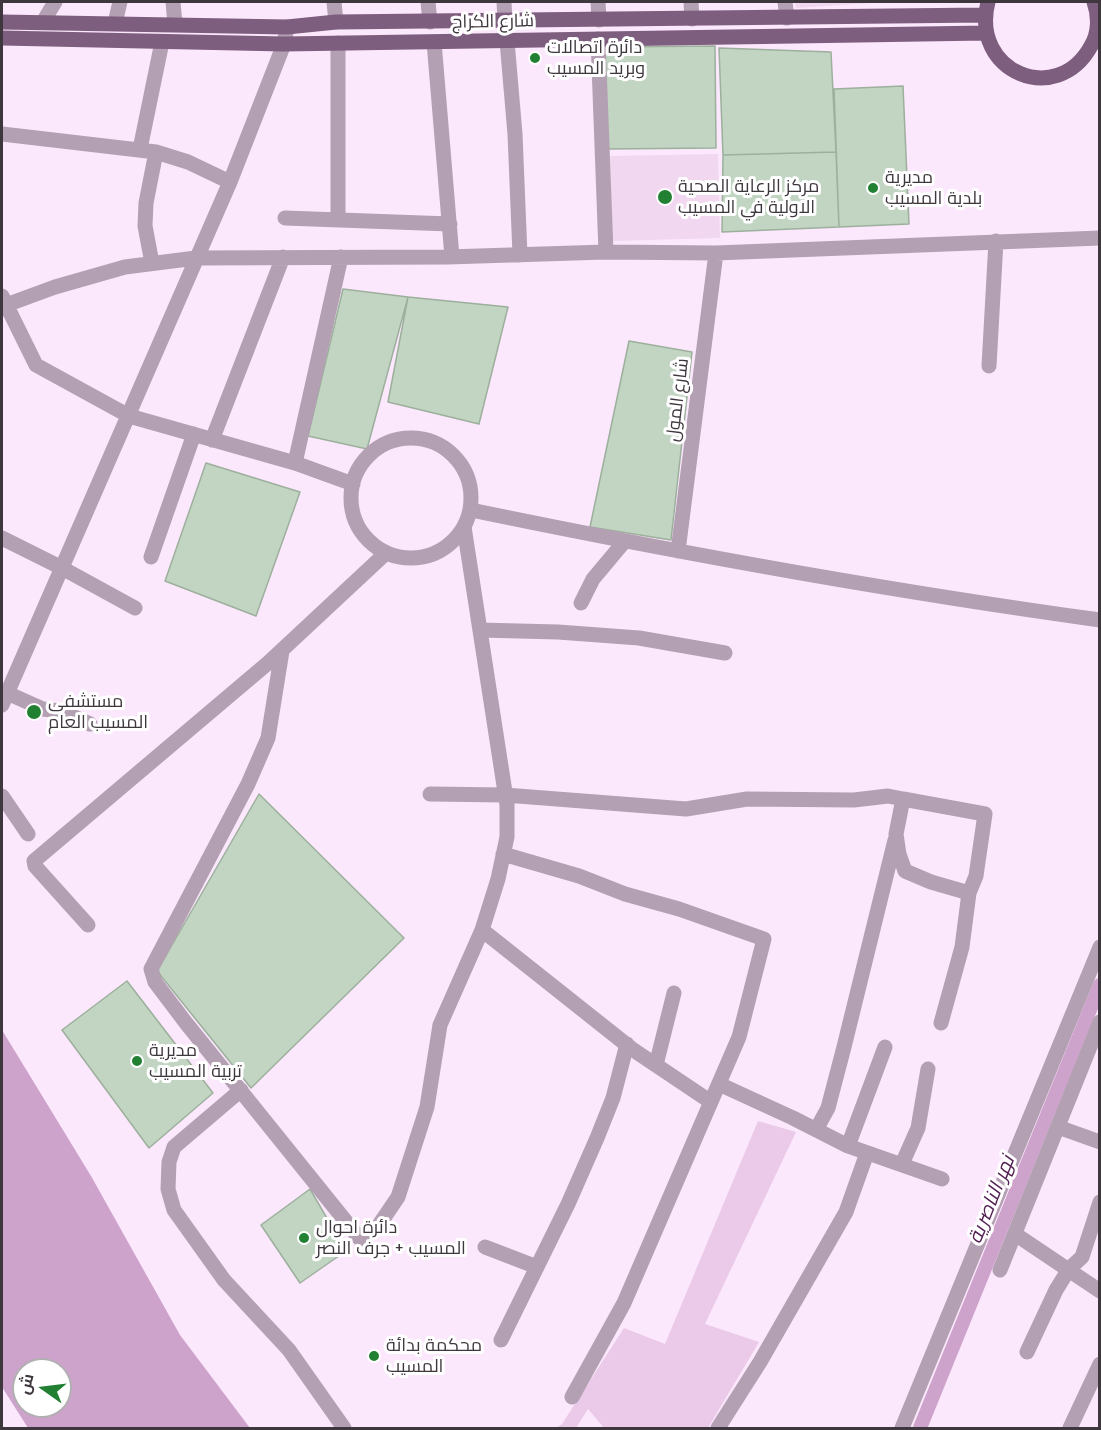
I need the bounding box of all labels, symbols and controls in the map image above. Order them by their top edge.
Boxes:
street label: شارع الكراج [452,10,534,34]
place label: دائرة اتصالات وبريد المسيب [547,37,645,80]
marker: دائرة اتصالات وبريد المسيب [528,51,542,65]
place label: مديرية بلدية المسيب [885,167,982,210]
place label: مركز الرعاية الصحية الاولية في المسيب [678,176,819,219]
marker: مديرية بلدية المسيب [866,181,880,195]
marker: مركز الرعاية الصحية الاولية في المسيب [656,188,674,206]
street label: شارع المول [662,357,694,443]
place label: مستشفى المسيب العام [48,691,148,734]
marker: مستشفى المسيب العام [25,703,43,721]
place label: مديرية تربية المسيب [149,1040,242,1082]
marker: مديرية تربية المسيب [130,1054,144,1068]
water label: نهر الناصرية [964,1153,1020,1247]
place label: دائرة احوال المسيب + جرف النصر [316,1217,466,1260]
marker: دائرة احوال المسيب + جرف النصر [297,1231,311,1245]
place label: محكمة بدائة المسيب [386,1335,482,1378]
marker: محكمة بدائة المسيب [367,1349,381,1363]
north arrow [12,1358,72,1418]
text: ش [14,1372,38,1396]

